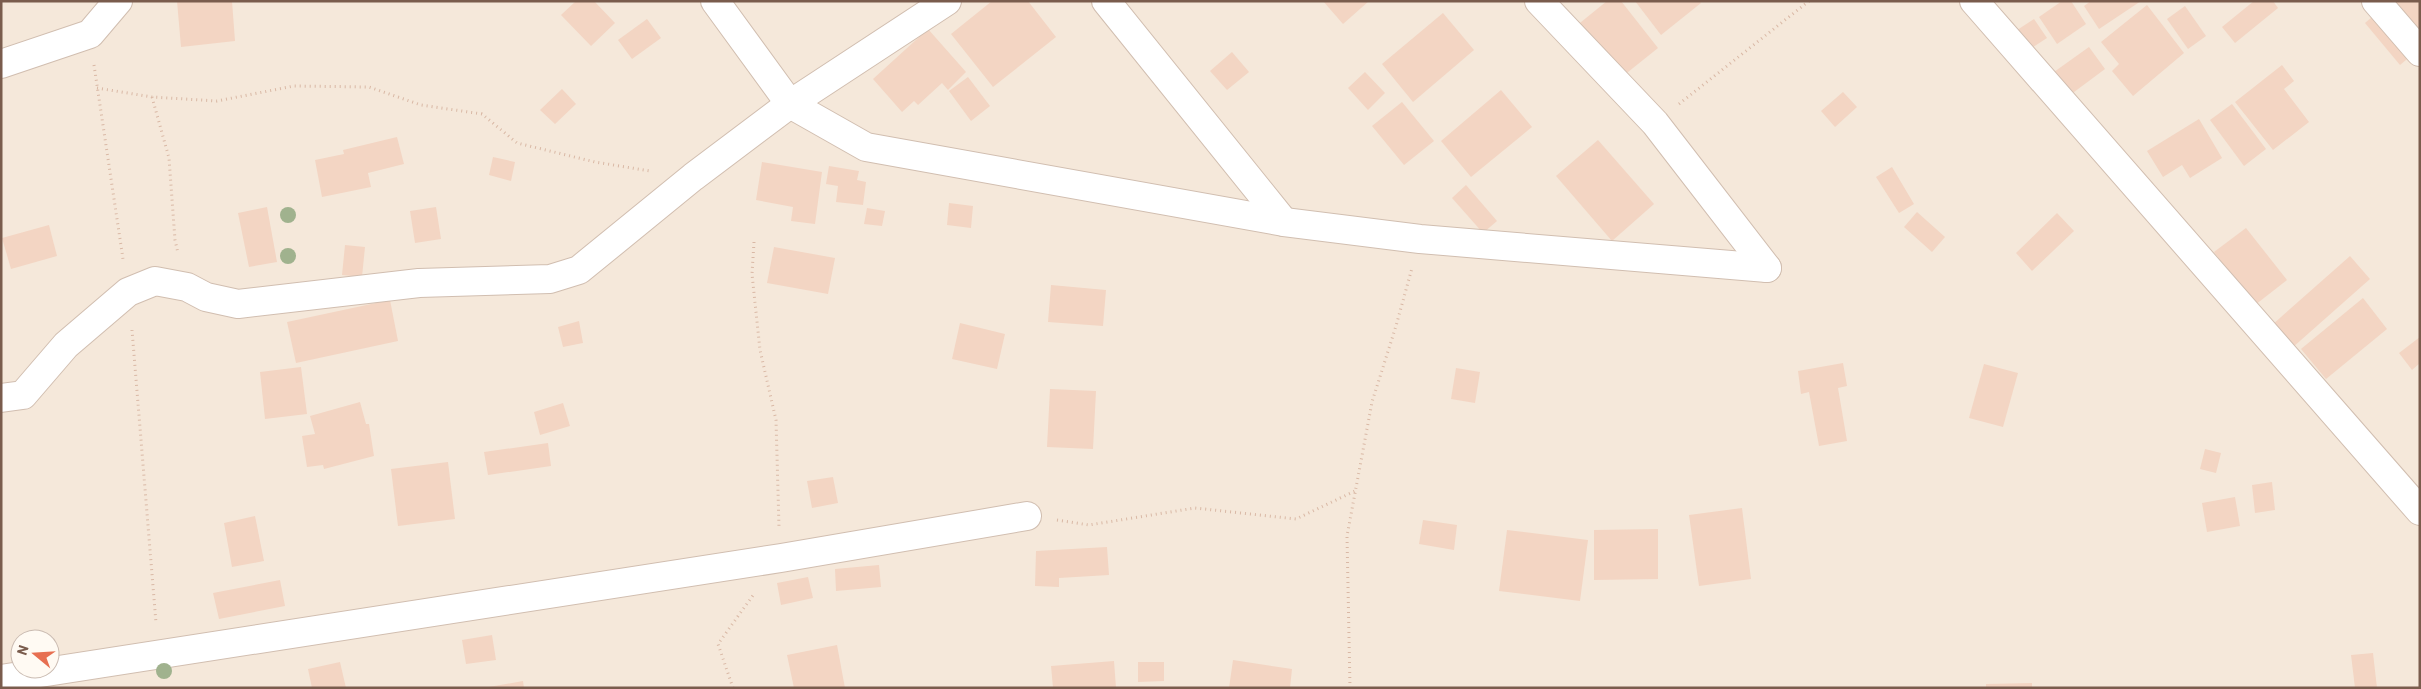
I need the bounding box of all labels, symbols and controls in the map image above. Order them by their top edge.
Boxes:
north arrow [10,629,60,679]
text: N [13,643,32,657]

